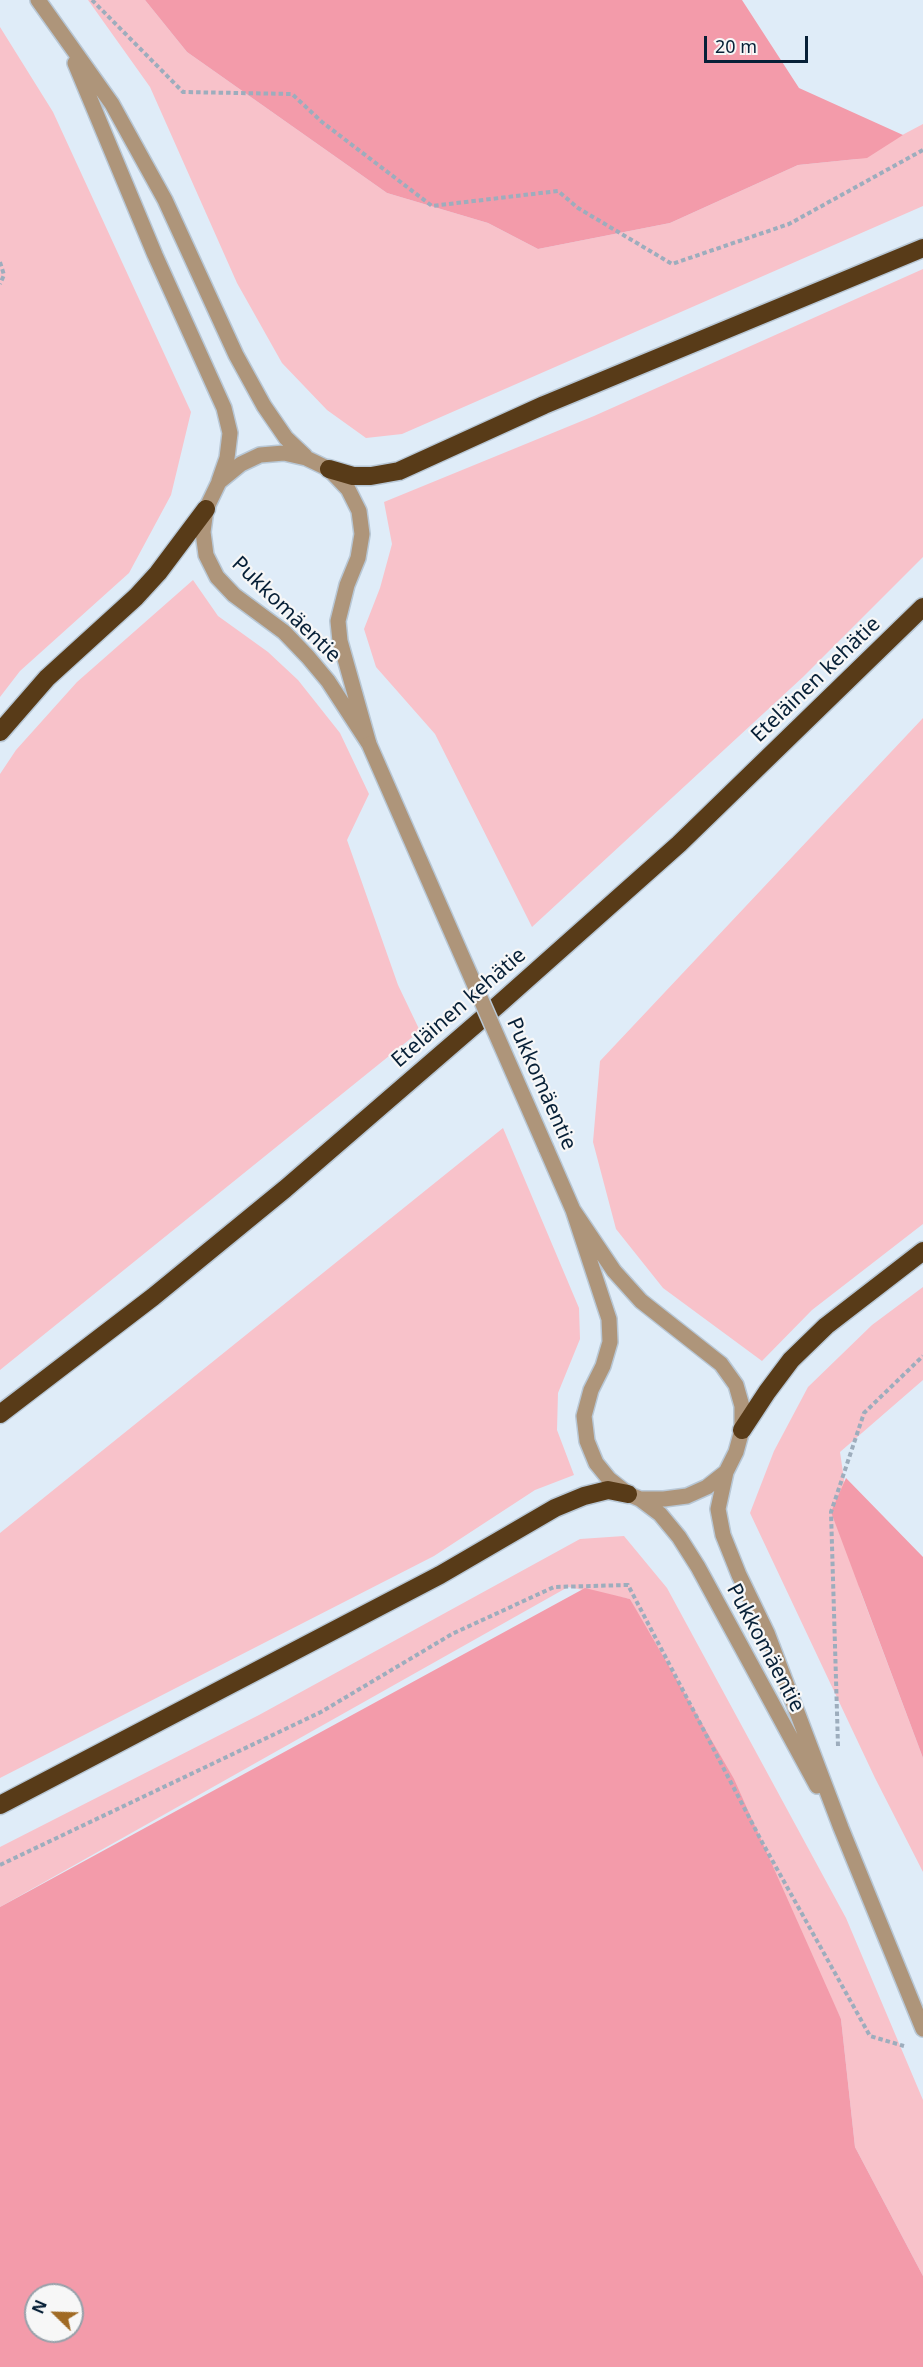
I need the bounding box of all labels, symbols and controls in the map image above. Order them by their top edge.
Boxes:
scale bar [707,24,810,62]
text: 20 m [715,34,757,58]
street label: Pukkomäentie [226,552,346,668]
street label: Eteläinen kehätie [746,612,886,748]
street label: Eteläinen kehätie [387,943,531,1073]
street label: Pukkomäentie [501,1014,581,1154]
street label: Pukkomäentie [721,1579,809,1717]
north arrow [24,2283,84,2343]
text: N [27,2296,52,2317]

